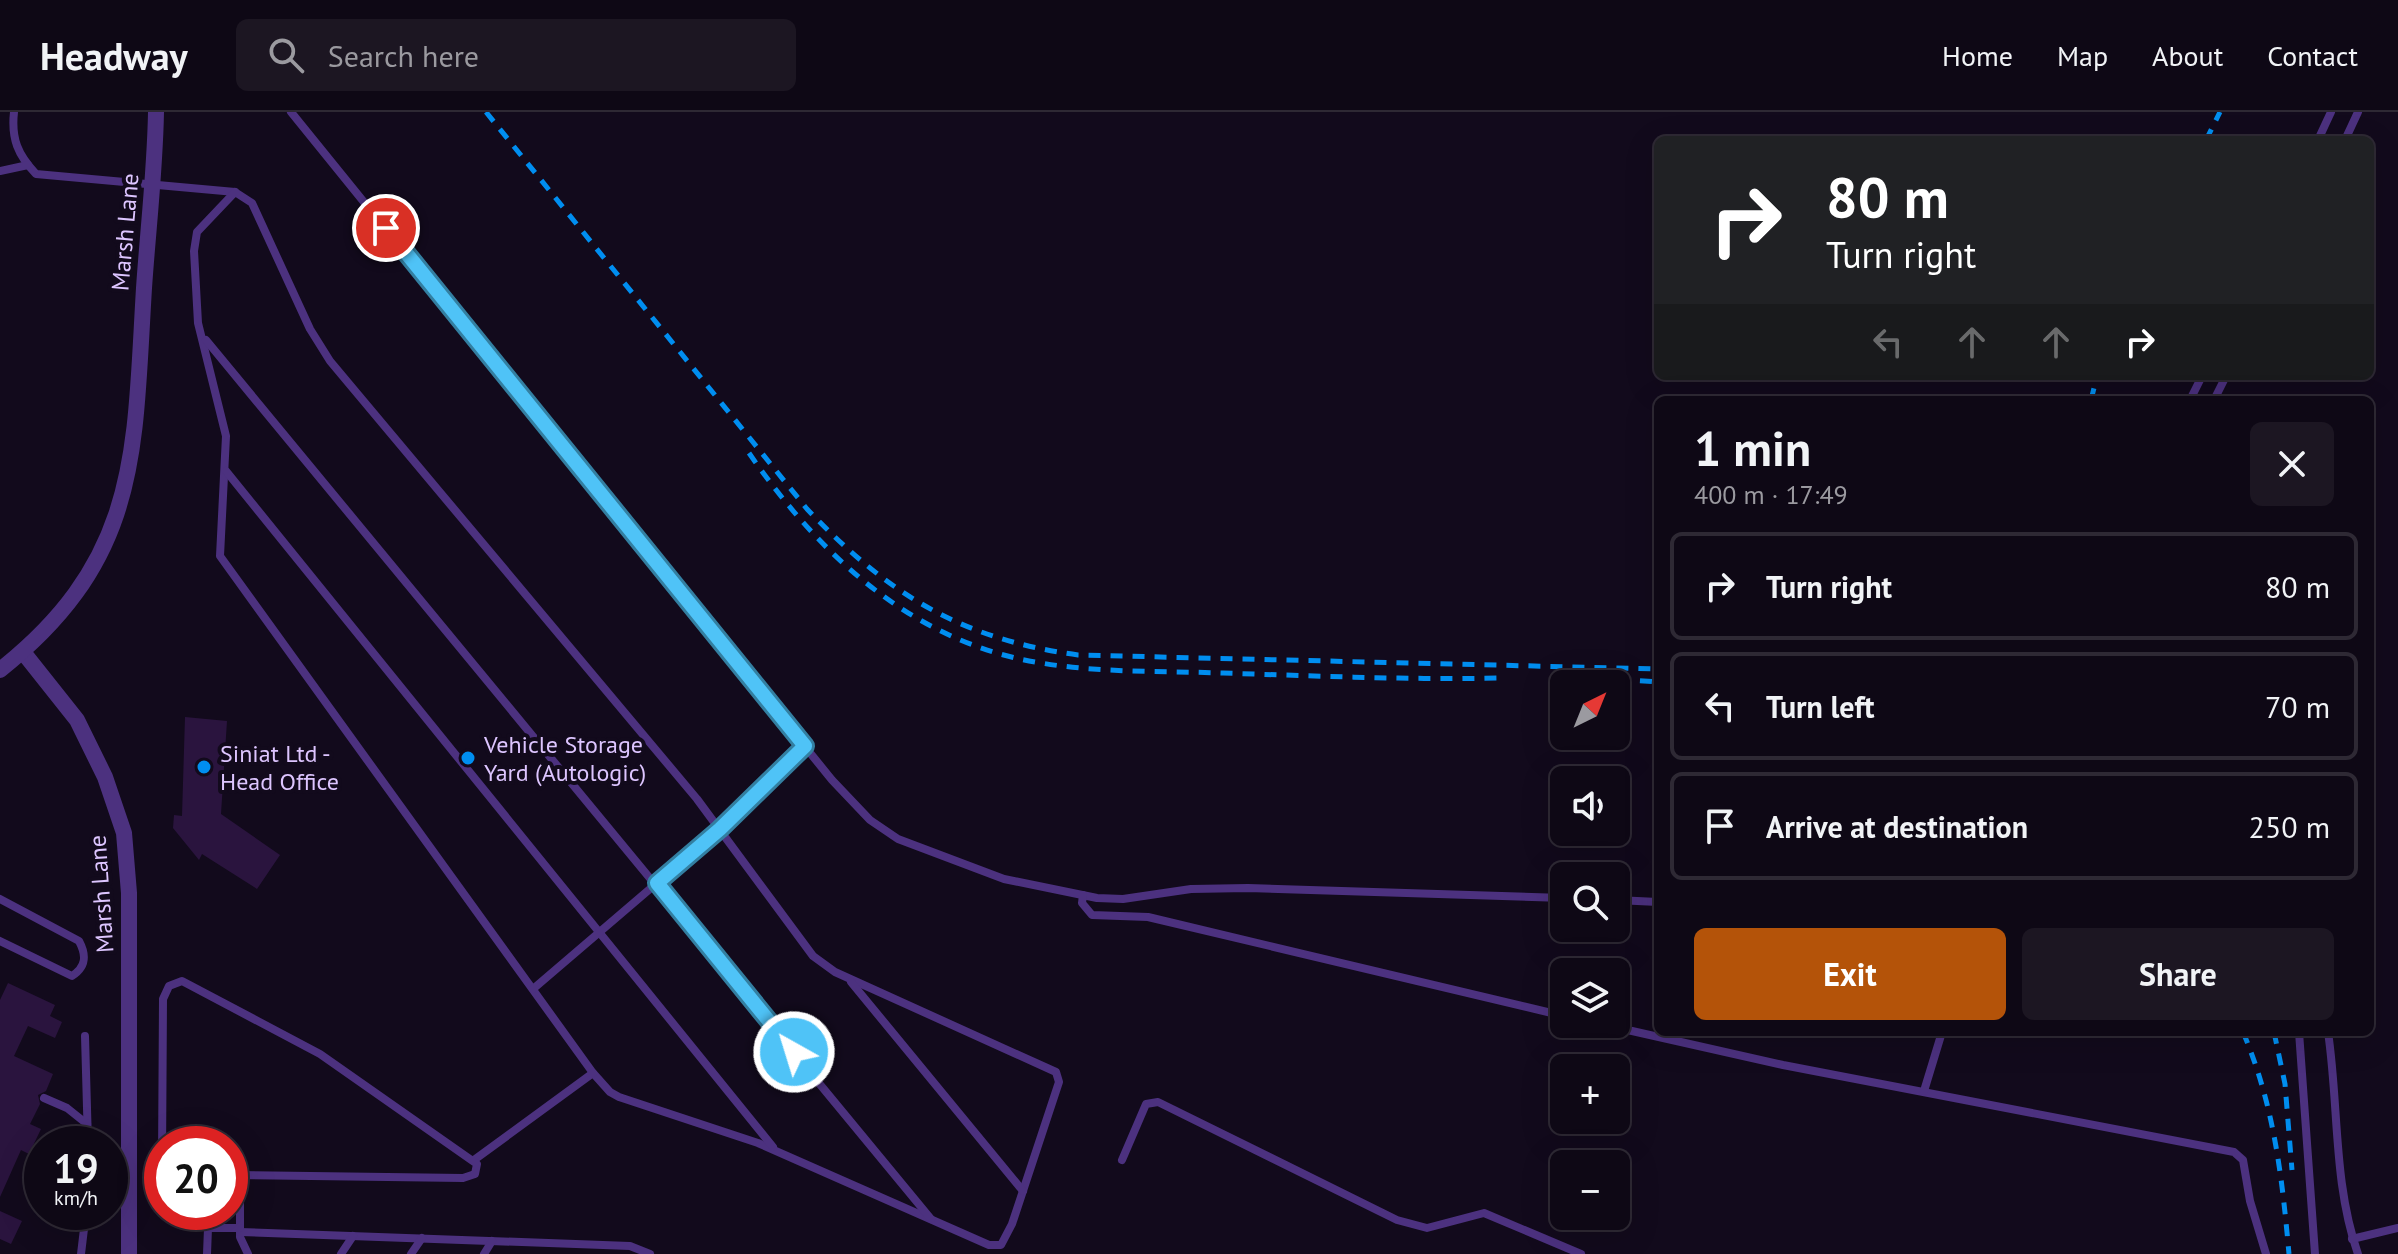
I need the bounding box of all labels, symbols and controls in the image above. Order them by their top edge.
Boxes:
search box [236,19,796,91]
text: Headway [40,31,188,80]
icon: search [264,33,308,77]
text: Search here [328,36,479,75]
text: Home [1942,37,2013,74]
text: Map [2057,37,2108,74]
text: About [2152,37,2223,74]
text: Contact [2267,37,2358,74]
text: 80 m [1826,161,1949,233]
icon: right [1694,168,1798,272]
street label: Marsh Lane [104,172,146,292]
pin [352,194,420,262]
icon: arrive [364,206,408,250]
text: Turn right [1826,231,1976,278]
icon: left [1866,320,1910,364]
icon: ahead [1950,320,1994,364]
icon: ahead [2034,320,2078,364]
icon: right [2118,320,2162,364]
text: 1 min [1694,417,1811,479]
button: close [2250,422,2334,506]
text: 400 m · 17:49 [1694,478,1848,511]
icon: right [1698,564,1742,608]
text: Turn right [1766,567,1892,606]
text: 80 m [2265,567,2330,606]
north arrow [1550,670,1630,750]
map controls [1550,670,1630,1230]
icon: left [1698,684,1742,728]
text: Turn left [1766,687,1874,726]
text: 70 m [2265,687,2330,726]
place label: Vehicle Storage Yard (Autologic) [483,729,646,788]
place label: Siniat Ltd - Head Office [220,738,339,797]
marker: Vehicle Storage Yard (Autologic) [459,749,477,767]
marker: Siniat Ltd - Head Office [195,758,213,776]
button: sound [1550,766,1630,846]
icon: arrive [1698,804,1742,848]
text: Arrive at destination [1766,807,2028,846]
text: 250 m [2249,807,2330,846]
street label: Marsh Lane [81,834,121,954]
button: search [1550,862,1630,942]
button: Exit [1694,928,2006,1020]
button: Share [2022,928,2334,1020]
button: layers [1550,958,1630,1038]
position arrow [752,1010,836,1094]
button: + [1550,1054,1630,1134]
speed limit sign: 20 [144,1126,248,1230]
text: 19 [53,1142,99,1194]
button: − [1550,1150,1630,1230]
text: km/h [54,1185,98,1211]

